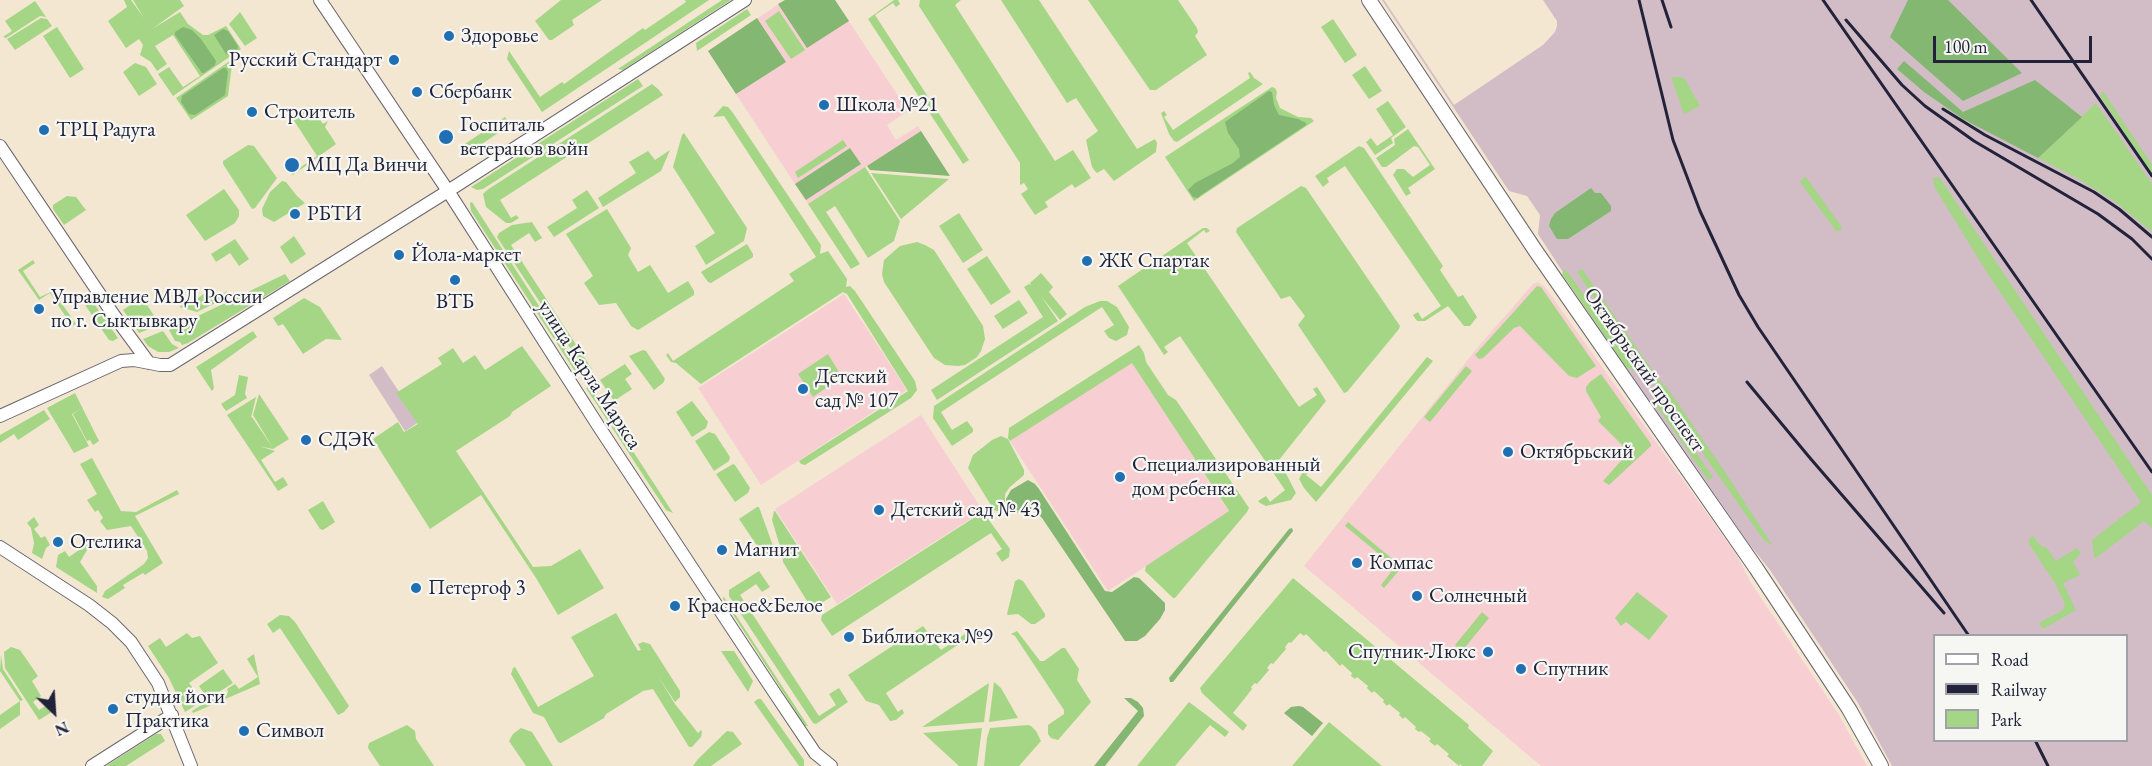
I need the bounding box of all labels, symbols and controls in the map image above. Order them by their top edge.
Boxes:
place label: Здоровье [461,23,539,49]
scale bar [1936,24,2095,62]
marker: Здоровье [442,29,456,43]
text: 100 m [1944,35,1988,58]
place label: Русский Стандарт [229,47,382,73]
marker: Русский Стандарт [387,53,401,67]
place label: Сбербанк [429,79,512,105]
marker: Сбербанк [410,85,424,99]
place label: Школа №21 [836,92,938,118]
marker: Школа №21 [817,98,831,112]
place label: Строитель [264,99,355,125]
marker: Строитель [245,105,259,119]
place label: Госпиталь ветеранов войн [460,112,589,162]
place label: ТРЦ Радуга [56,117,156,143]
marker: ТРЦ Радуга [37,123,51,137]
marker: Госпиталь ветеранов войн [437,128,455,146]
place label: МЦ Да Винчи [306,152,428,178]
marker: МЦ Да Винчи [283,156,301,174]
place label: РБТИ [307,201,362,227]
marker: РБТИ [288,207,302,221]
place label: Йола-маркет [411,242,521,268]
marker: Йола-маркет [392,248,406,262]
place label: ЖК Спартак [1099,248,1209,274]
marker: ЖК Спартак [1080,254,1094,268]
marker: ВТБ [448,273,462,287]
street label: Октябрьский проспект [1578,283,1710,457]
place label: Управление МВД России по г. Сыктывкару [51,284,263,334]
place label: ВТБ [436,289,474,315]
street label: улица Карла Маркса [531,296,647,454]
marker: Управление МВД России по г. Сыктывкару [32,302,46,316]
place label: Детский сад № 107 [815,364,898,414]
marker: Детский сад № 107 [796,382,810,396]
place label: СДЭК [318,427,375,453]
marker: СДЭК [299,433,313,447]
place label: Октябрьский [1520,439,1633,465]
marker: Октябрьский [1501,445,1515,459]
place label: Специализированный дом ребенка [1132,452,1321,502]
marker: Специализированный дом ребенка [1113,470,1127,484]
place label: Детский сад № 43 [891,497,1040,523]
marker: Детский сад № 43 [872,503,886,517]
place label: Отелика [70,529,142,555]
marker: Отелика [51,535,65,549]
place label: Магнит [734,537,799,563]
marker: Магнит [715,543,729,557]
place label: Компас [1369,550,1433,576]
marker: Компас [1350,556,1364,570]
place label: Петергоф 3 [428,575,526,601]
marker: Петергоф 3 [409,581,423,595]
place label: Солнечный [1429,583,1527,609]
marker: Солнечный [1410,589,1424,603]
place label: Красное&Белое [687,593,823,619]
marker: Красное&Белое [668,599,682,613]
place label: Библиотека №9 [861,624,993,650]
marker: Библиотека №9 [842,630,856,644]
legend [1933,634,2128,742]
place label: Спутник-Люкс [1348,639,1476,665]
marker: Спутник-Люкс [1481,645,1495,659]
text: Road [1991,648,2029,671]
place label: Спутник [1533,656,1608,682]
marker: Спутник [1514,662,1528,676]
text: Railway [1991,678,2047,701]
north arrow [24,682,84,742]
place label: студия йоги Практика [125,684,225,734]
marker: студия йоги Практика [106,702,120,716]
text: Park [1991,708,2022,731]
text: N [52,717,72,741]
place label: Символ [256,718,324,744]
marker: Символ [237,724,251,738]

